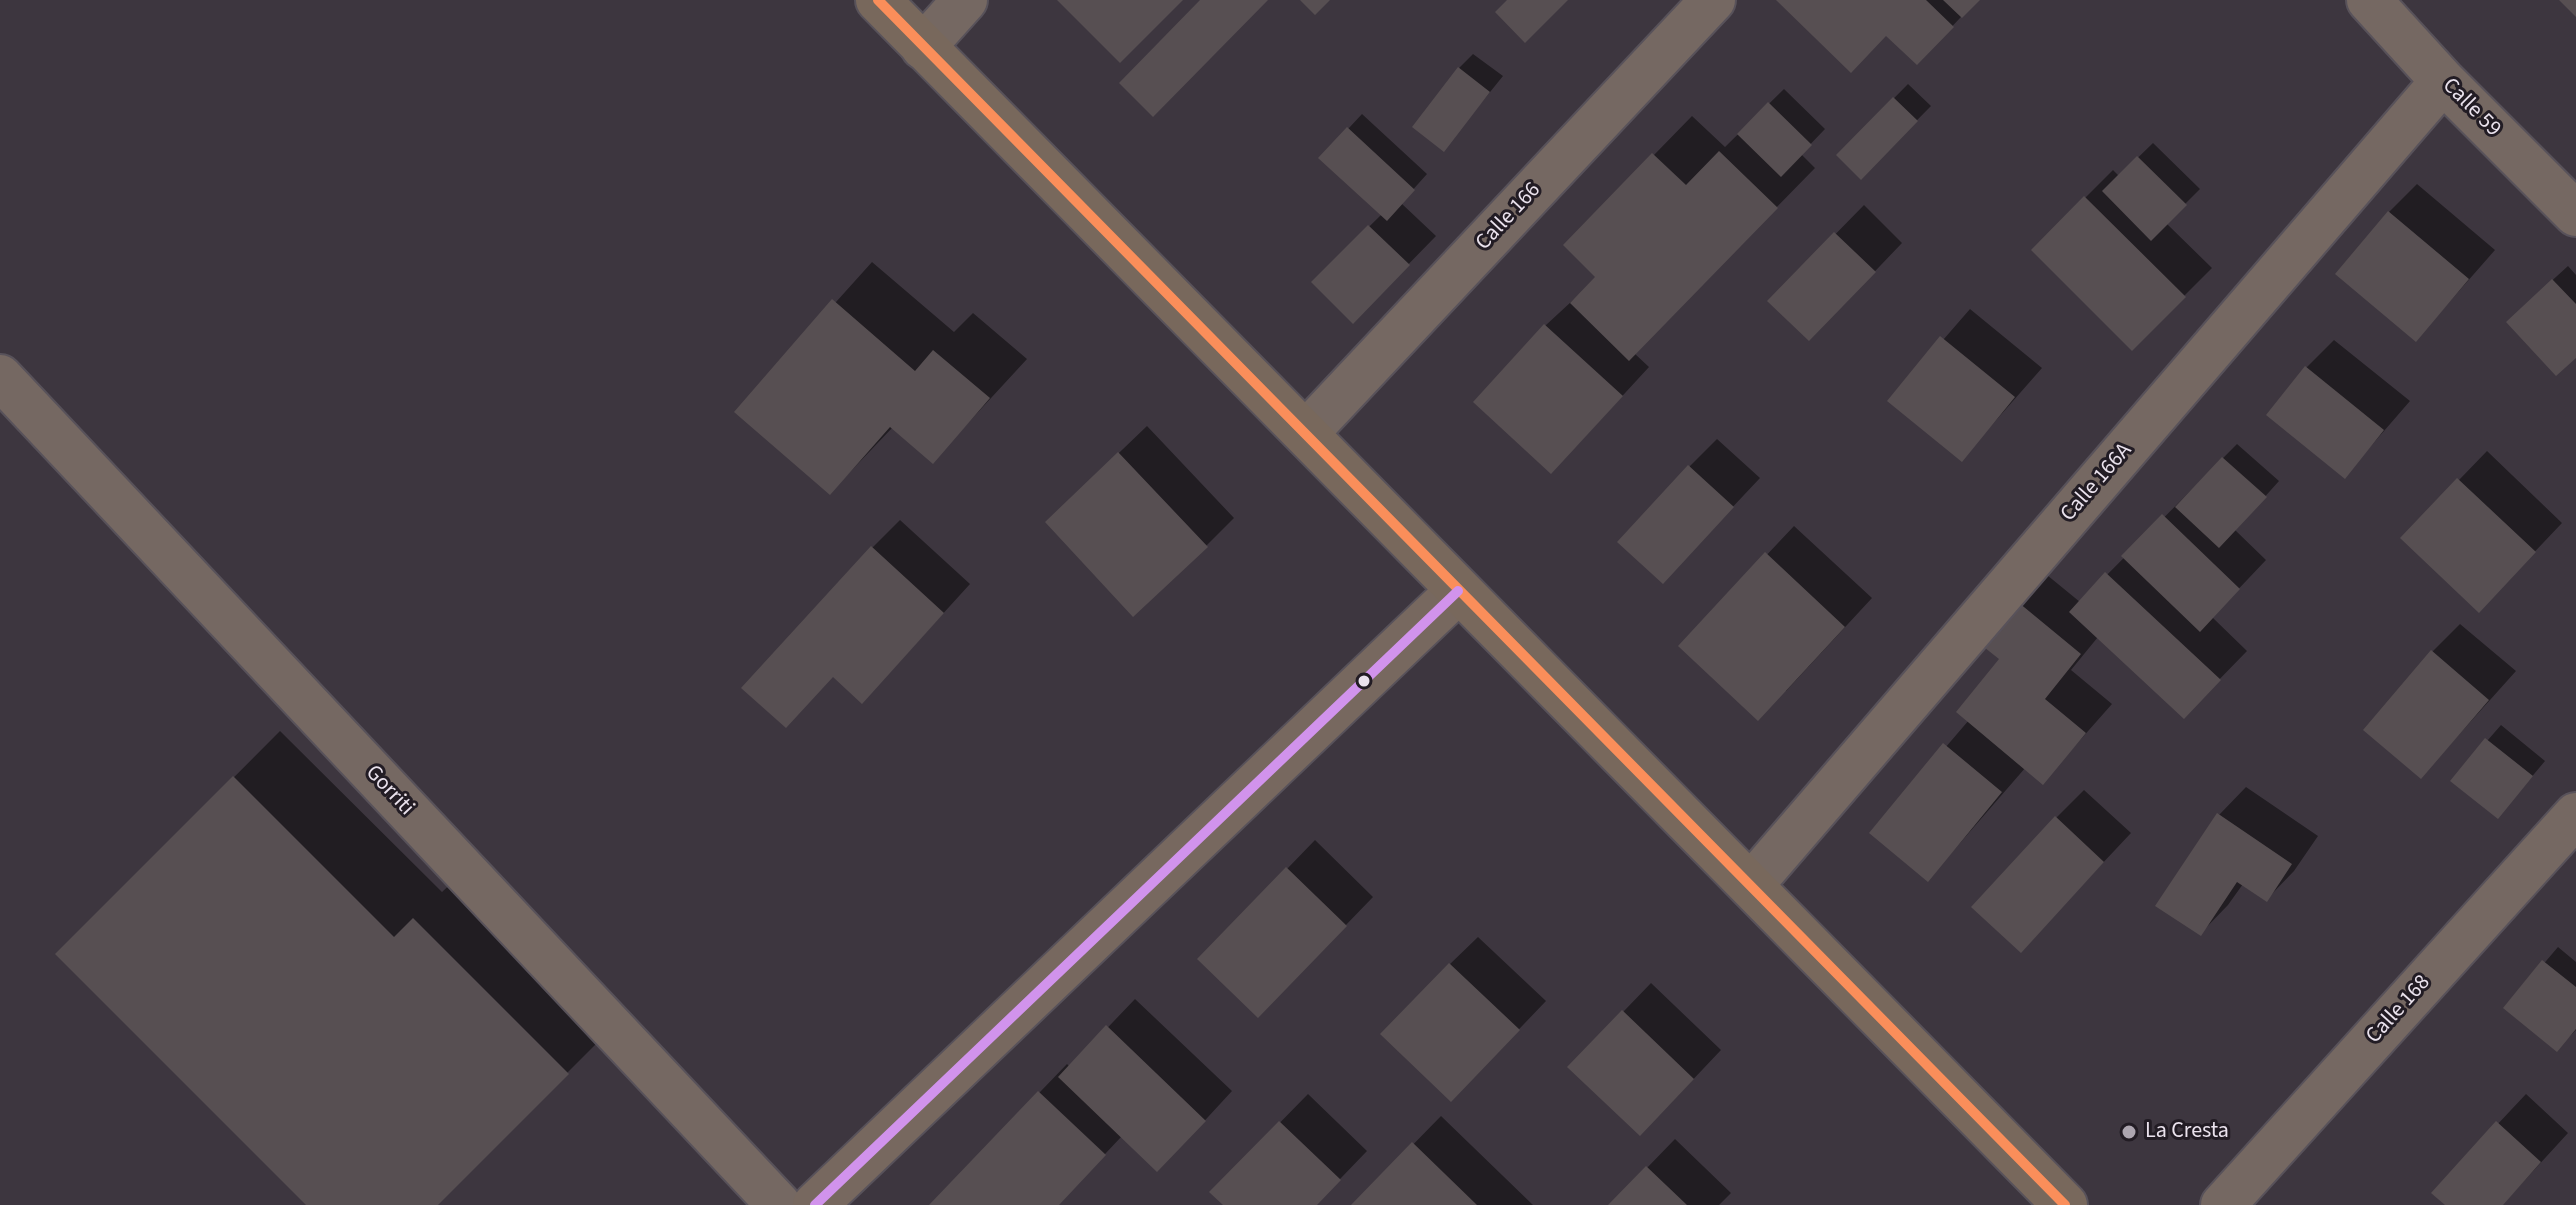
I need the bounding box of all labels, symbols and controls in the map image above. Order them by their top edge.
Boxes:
street label: Calle 59 [2436,73,2506,143]
street label: Calle 166 [1471,178,1547,256]
street label: Calle 166A [2056,439,2138,527]
unlabelled marker [1356,673,1372,689]
street label: Gorriti [359,760,419,822]
street label: Calle 168 [2361,970,2437,1050]
place label: La Cresta [2145,1119,2229,1145]
marker: La Cresta [2120,1123,2138,1141]

